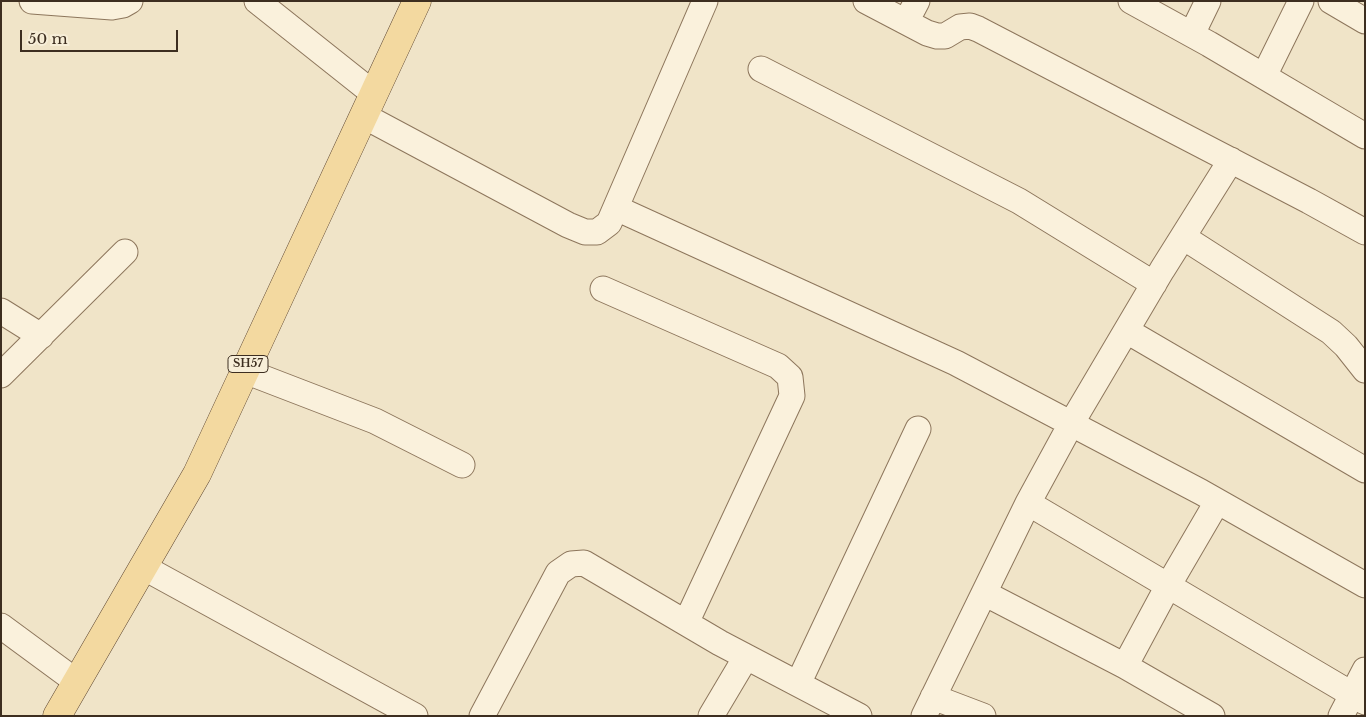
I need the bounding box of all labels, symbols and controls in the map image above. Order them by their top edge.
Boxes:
scale bar [22,20,180,52]
text: 50 m [28,29,68,48]
road number: SH57 [228,356,268,372]

